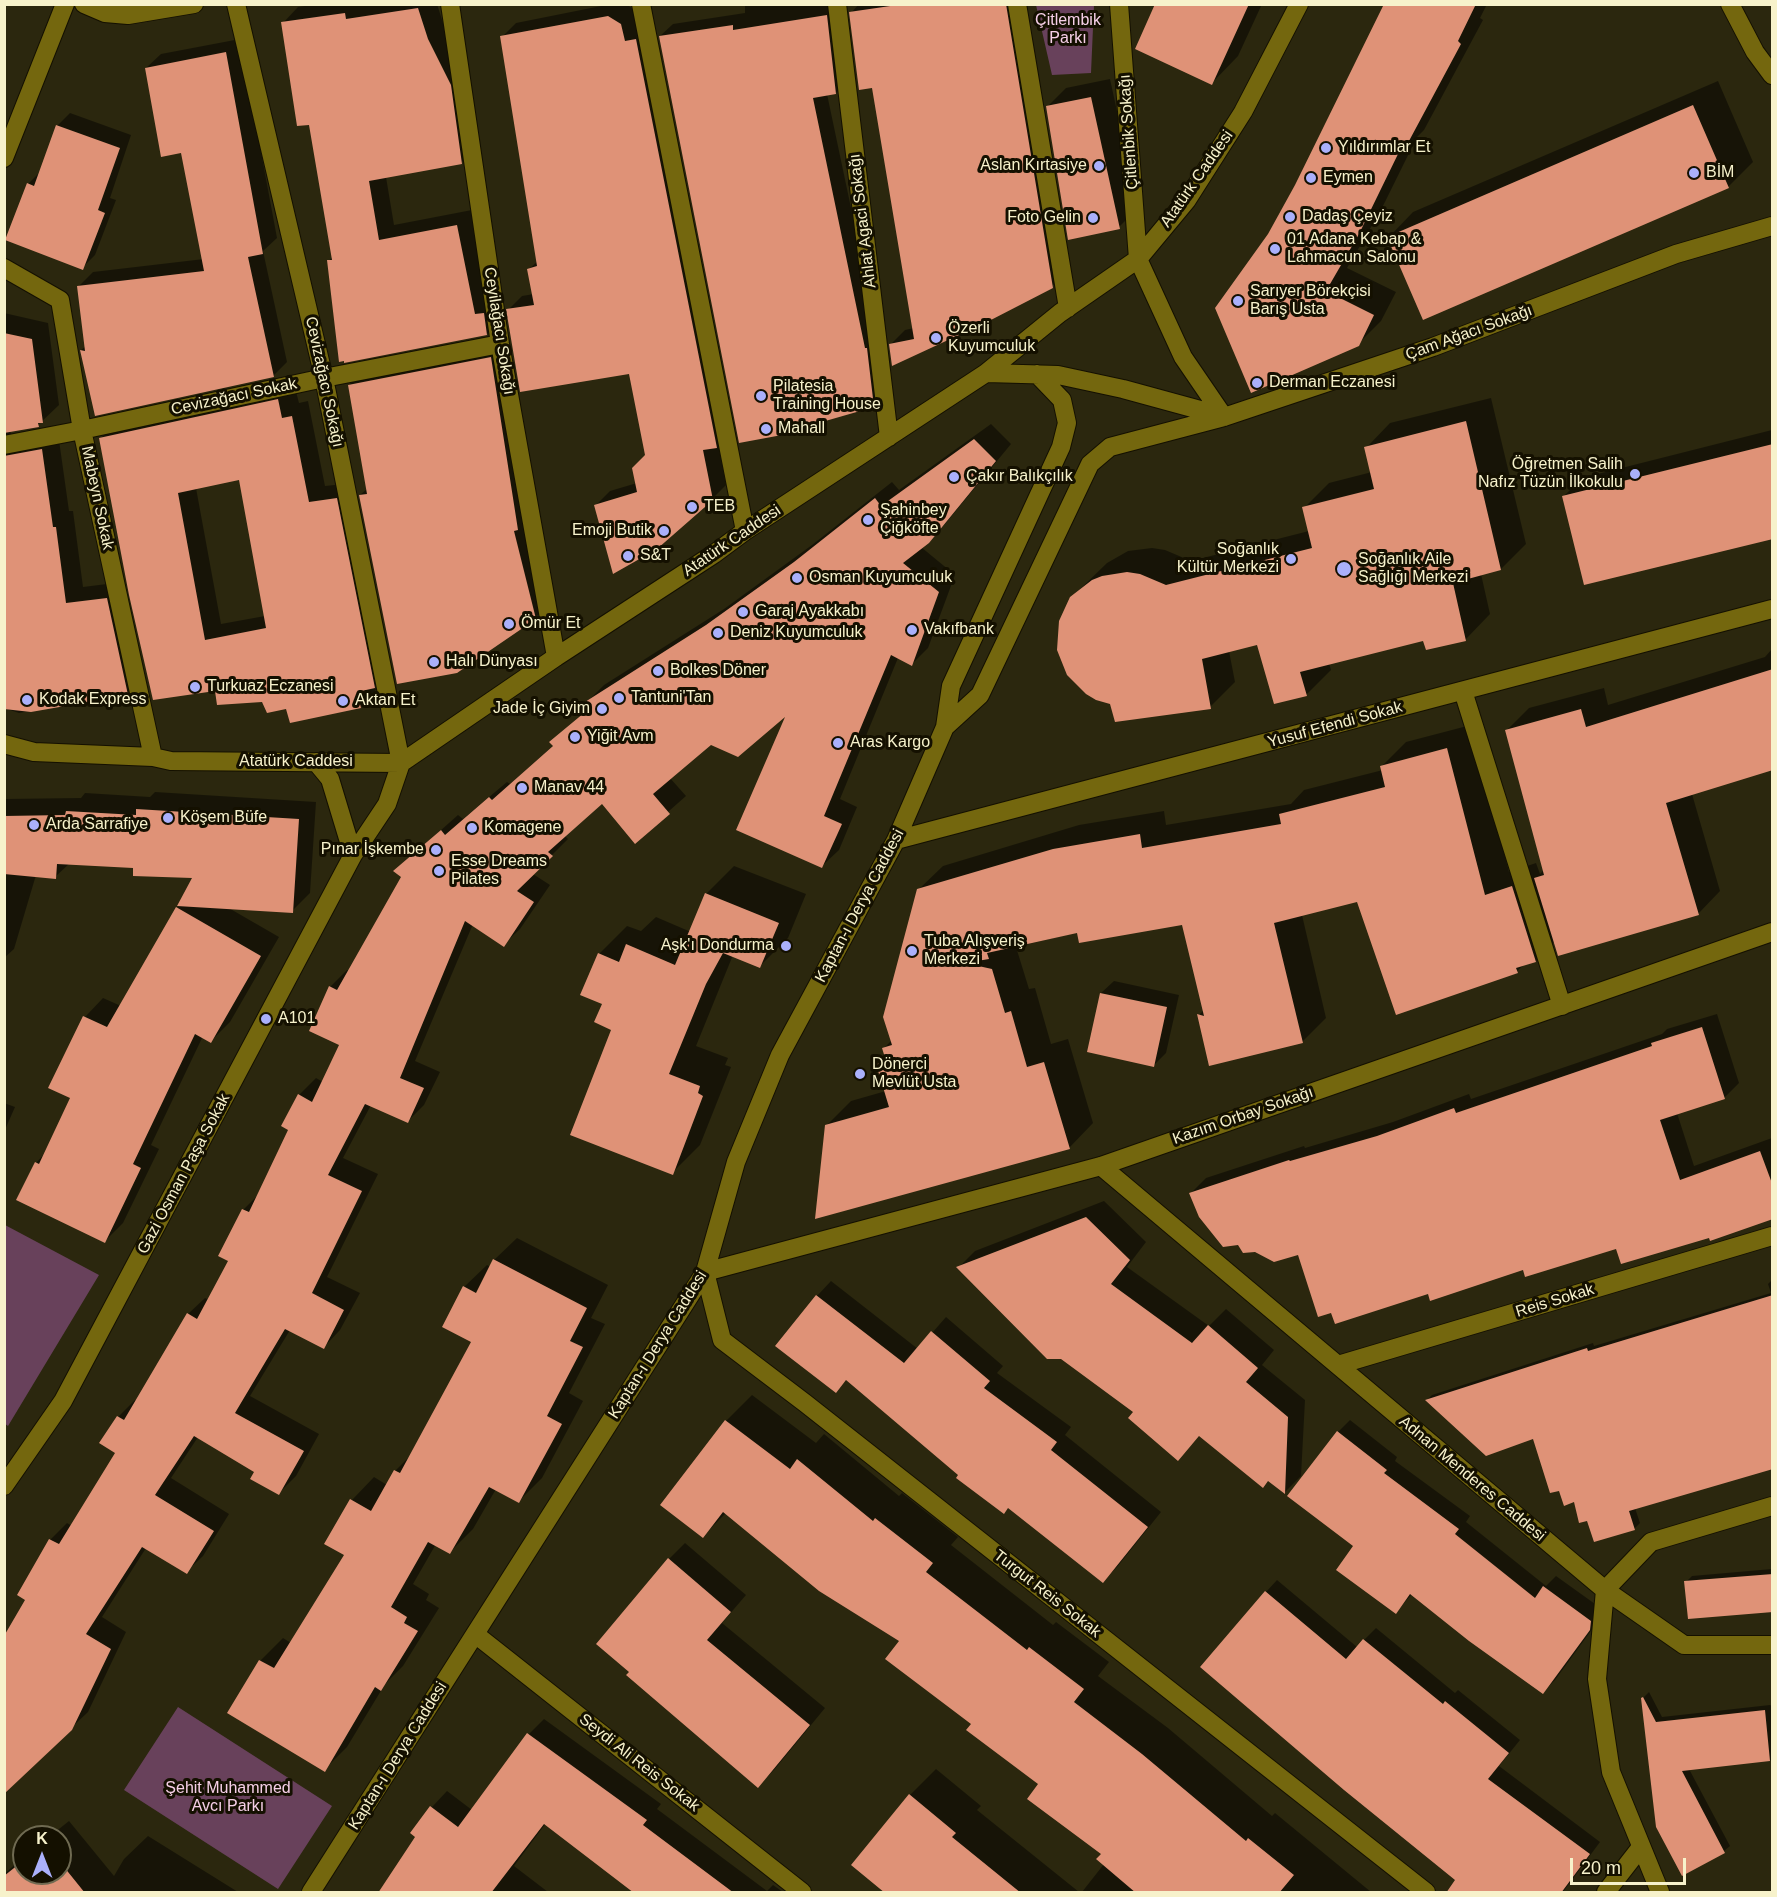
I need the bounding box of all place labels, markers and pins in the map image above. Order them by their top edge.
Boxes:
place label: Yıldırımlar Et [1338,138,1430,158]
marker: Yıldırımlar Et [1319,141,1333,155]
place label: Aslan Kırtasiye [980,156,1087,176]
marker: Aslan Kırtasiye [1092,159,1106,173]
place label: BİM [1706,163,1734,183]
marker: BİM [1687,166,1701,180]
place label: Eymen [1323,168,1373,188]
marker: Eymen [1304,171,1318,185]
place label: Dadaş Çeyiz [1302,207,1393,227]
place label: Foto Gelin [1007,208,1081,228]
marker: Dadaş Çeyiz [1283,210,1297,224]
marker: Foto Gelin [1086,211,1100,225]
place label: 01 Adana Kebap & Lahmacun Salonu [1287,230,1421,268]
marker: 01 Adana Kebap & Lahmacun Salonu [1268,242,1282,256]
place label: Sarıyer Börekçisi Barış Usta [1250,282,1371,320]
marker: Sarıyer Börekçisi Barış Usta [1231,294,1245,308]
place label: Özerli Kuyumculuk [948,319,1035,357]
marker: Özerli Kuyumculuk [929,331,943,345]
place label: Derman Eczanesi [1269,373,1395,393]
marker: Derman Eczanesi [1250,376,1264,390]
place label: Pilatesia Training House [773,377,881,415]
marker: Pilatesia Training House [754,389,768,403]
place label: Mahall [778,419,825,439]
marker: Mahall [759,422,773,436]
place label: Öğretmen Salih Nafız Tüzün İlkokulu [1478,455,1623,493]
place label: Çakır Balıkçılık [966,467,1073,487]
marker: Öğretmen Salih Nafız Tüzün İlkokulu [1628,467,1642,481]
marker: Çakır Balıkçılık [947,470,961,484]
place label: TEB [704,497,735,517]
marker: TEB [685,500,699,514]
place label: Şahinbey Çiğköfte [880,501,947,539]
marker: Şahinbey Çiğköfte [861,513,875,527]
place label: Emoji Butik [572,521,652,541]
marker: Emoji Butik [657,524,671,538]
place label: Soğanlık Kültür Merkezi [1177,540,1279,578]
place label: S&T [640,546,671,566]
marker: S&T [621,549,635,563]
place label: Soğanlık Aile Sağlığı Merkezi [1358,550,1468,588]
marker: Soğanlık Kültür Merkezi [1284,552,1298,566]
marker: Soğanlık Aile Sağlığı Merkezi [1335,560,1353,578]
place label: Osman Kuyumculuk [809,568,952,588]
marker: Osman Kuyumculuk [790,571,804,585]
place label: Garaj Ayakkabı [755,602,864,622]
marker: Garaj Ayakkabı [736,605,750,619]
place label: Ömür Et [521,614,581,634]
marker: Ömür Et [502,617,516,631]
place label: Vakıfbank [924,620,994,640]
place label: Deniz Kuyumculuk [730,623,862,643]
marker: Vakıfbank [905,623,919,637]
marker: Deniz Kuyumculuk [711,626,725,640]
place label: Halı Dünyası [446,652,538,672]
marker: Halı Dünyası [427,655,441,669]
place label: Bolkes Döner [670,661,766,681]
marker: Bolkes Döner [651,664,665,678]
place label: Turkuaz Eczanesi [207,677,334,697]
marker: Turkuaz Eczanesi [188,680,202,694]
place label: Tantuni'Tan [631,688,711,708]
place label: Kodak Express [39,690,147,710]
place label: Aktan Et [355,691,415,711]
marker: Tantuni'Tan [612,691,626,705]
marker: Kodak Express [20,693,34,707]
marker: Aktan Et [336,694,350,708]
place label: Jade İç Giyim [493,699,590,719]
marker: Jade İç Giyim [595,702,609,716]
place label: Yiğit Avm [587,727,654,747]
marker: Yiğit Avm [568,730,582,744]
place label: Aras Kargo [850,733,930,753]
marker: Aras Kargo [831,736,845,750]
place label: Manav 44 [534,778,604,798]
marker: Manav 44 [515,781,529,795]
place label: Köşem Büfe [180,808,267,828]
marker: Köşem Büfe [161,811,175,825]
place label: Arda Sarrafiye [46,815,148,835]
marker: Arda Sarrafiye [27,818,41,832]
place label: Komagene [484,818,561,838]
marker: Komagene [465,821,479,835]
place label: Pınar İşkembe [321,840,424,860]
marker: Pınar İşkembe [429,843,443,857]
place label: Esse Dreams Pilates [451,852,547,890]
marker: Esse Dreams Pilates [432,864,446,878]
place label: Tuba Alışveriş Merkezi [924,932,1025,970]
place label: Aşk'ı Dondurma [661,936,774,956]
marker: Aşk'ı Dondurma [779,939,793,953]
marker: Tuba Alışveriş Merkezi [905,944,919,958]
place label: A101 [278,1009,315,1029]
marker: A101 [259,1012,273,1026]
place label: Dönerci Mevlüt Usta [872,1055,956,1093]
marker: Dönerci Mevlüt Usta [853,1067,867,1081]

